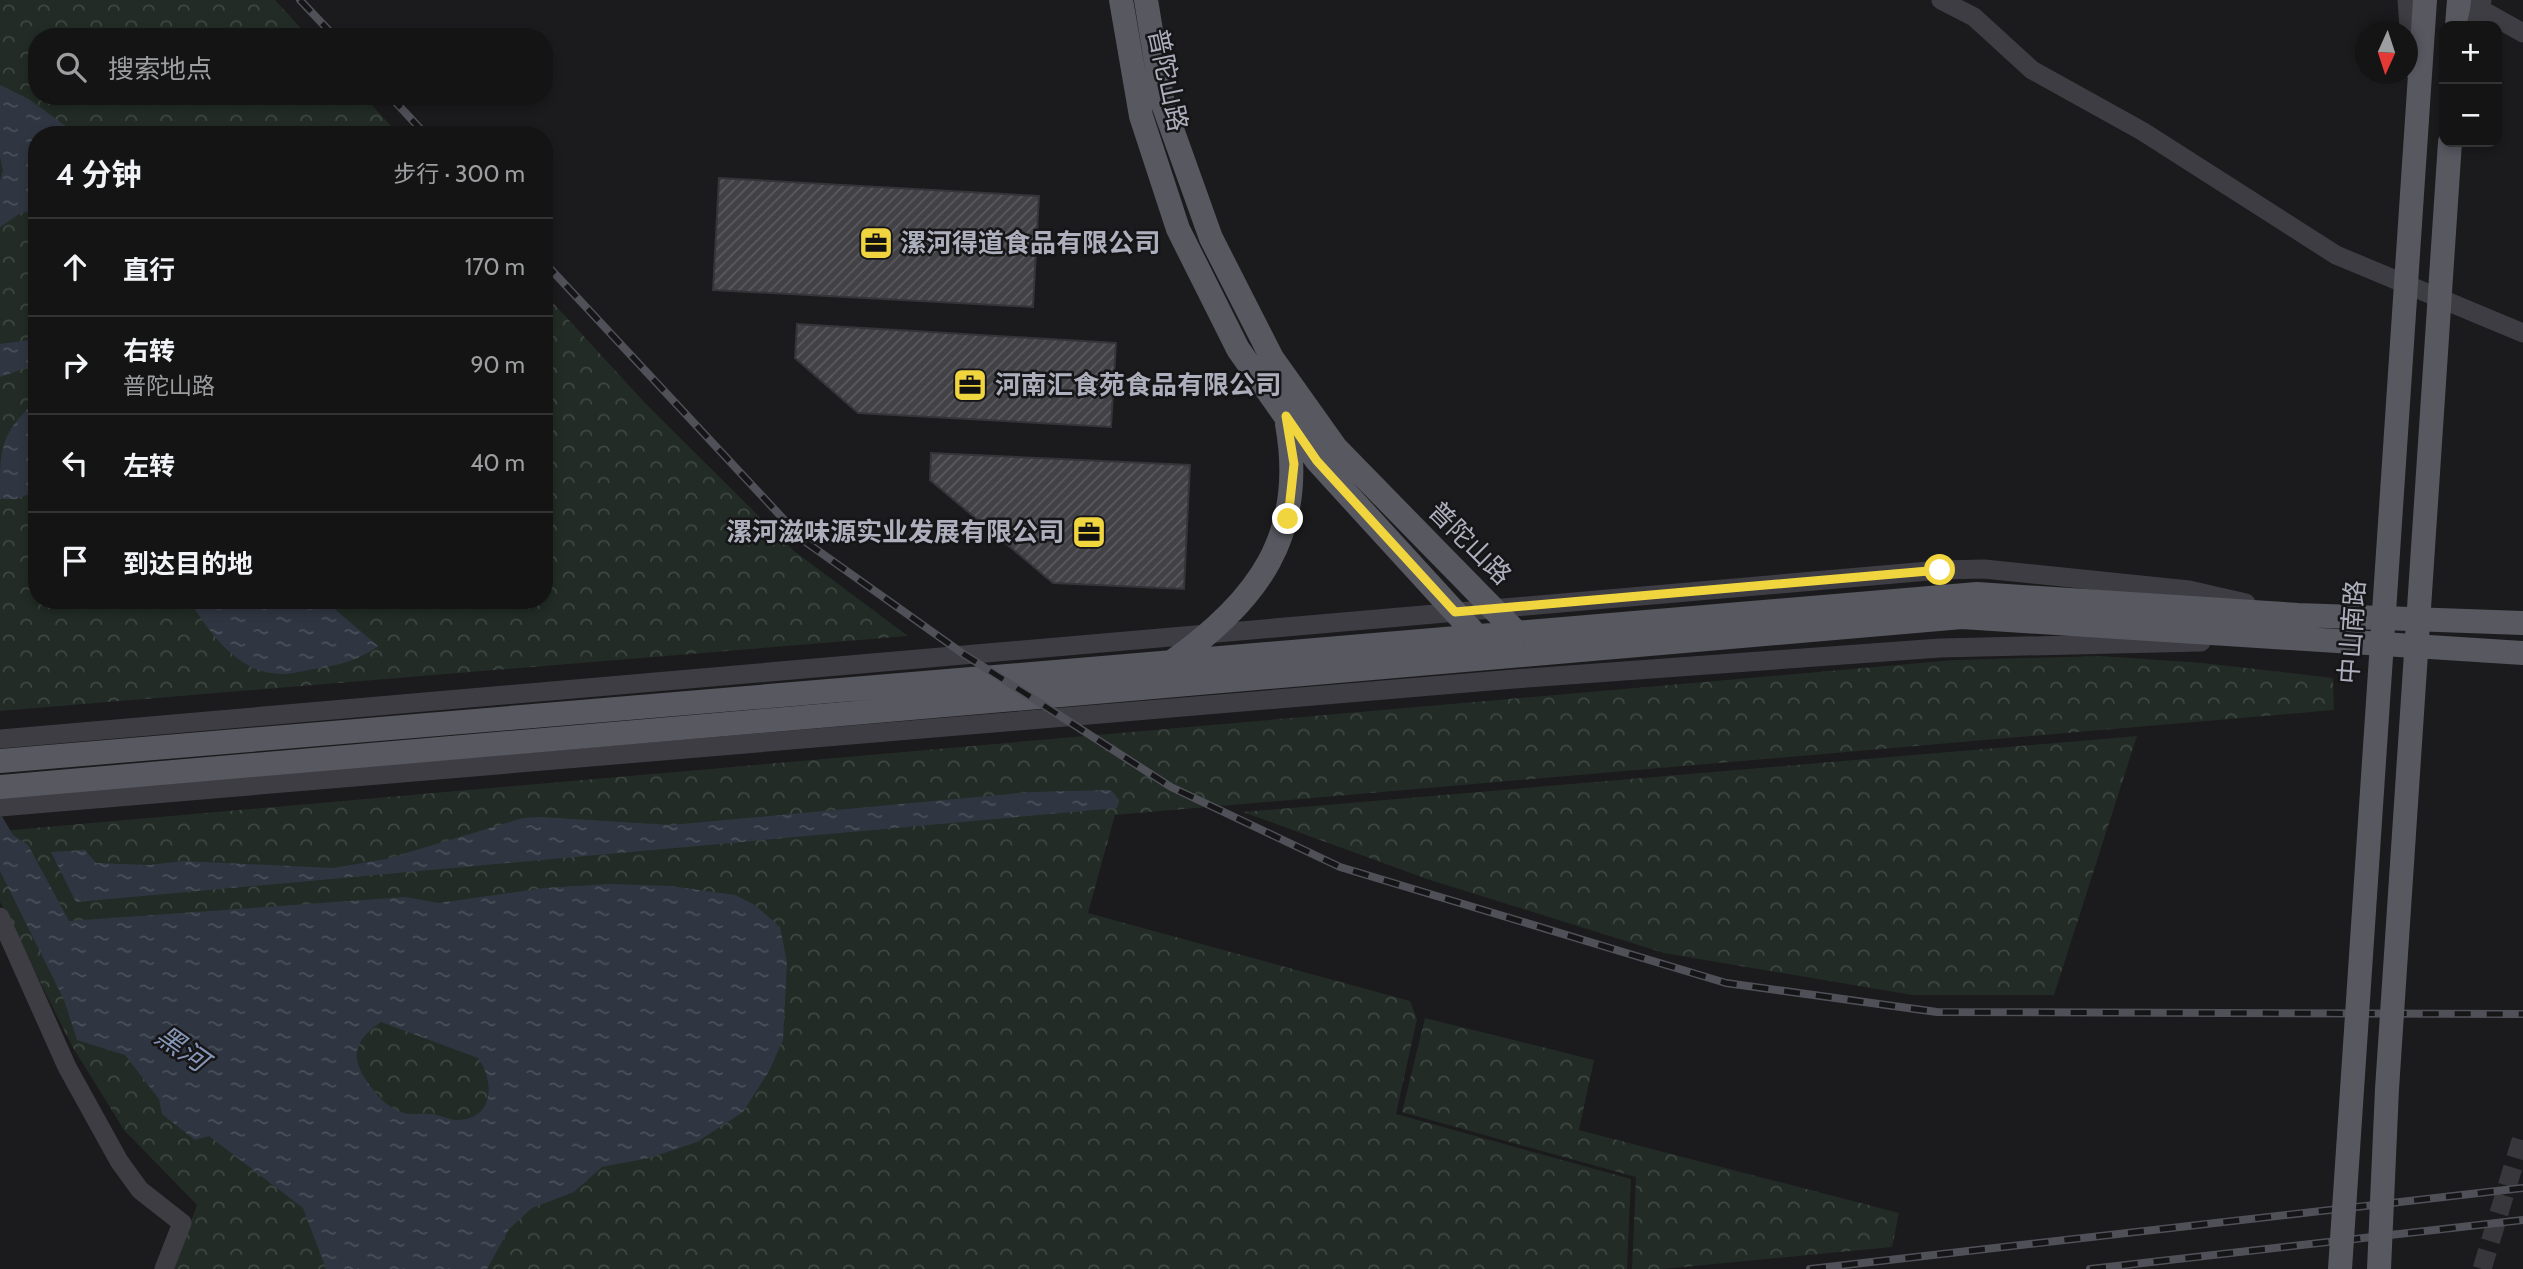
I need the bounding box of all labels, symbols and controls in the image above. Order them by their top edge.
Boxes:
north arrow [2355,21,2418,84]
map controls [2439,21,2502,147]
button: + [2439,21,2502,84]
street label: 普陀山路 [1142,26,1194,134]
search box [28,28,553,105]
icon: search [52,48,90,86]
text: 搜索地点 [108,53,212,85]
button: − [2439,84,2502,147]
text: 4 分钟 [56,156,141,193]
text: 步行 · 300 m [393,160,525,188]
office icon: 漯河得道食品有限公司 [857,224,895,262]
place label: 漯河得道食品有限公司 [900,227,1160,259]
icon: ahead [56,248,94,286]
text: 170 m [465,253,525,281]
text: 直行 [123,254,175,286]
text: 右转 [123,335,175,367]
icon: right [56,346,94,384]
text: 90 m [471,351,525,379]
office icon: 河南汇食苑食品有限公司 [951,366,989,404]
place label: 河南汇食苑食品有限公司 [995,369,1281,401]
text: 普陀山路 [123,372,215,400]
icon: left [56,444,94,482]
text: 40 m [470,449,525,477]
text: 左转 [123,450,175,482]
street label: 普陀山路 [1422,495,1518,591]
route end [1272,503,1303,534]
office icon: 漯河滋味源实业发展有限公司 [1070,513,1108,551]
place label: 漯河滋味源实业发展有限公司 [726,516,1064,548]
icon: arrive [56,542,94,580]
text: 到达目的地 [123,548,253,580]
route start [1924,554,1955,585]
street label: 中山南路 [2332,579,2372,685]
water label: 黑河 [149,1018,219,1081]

